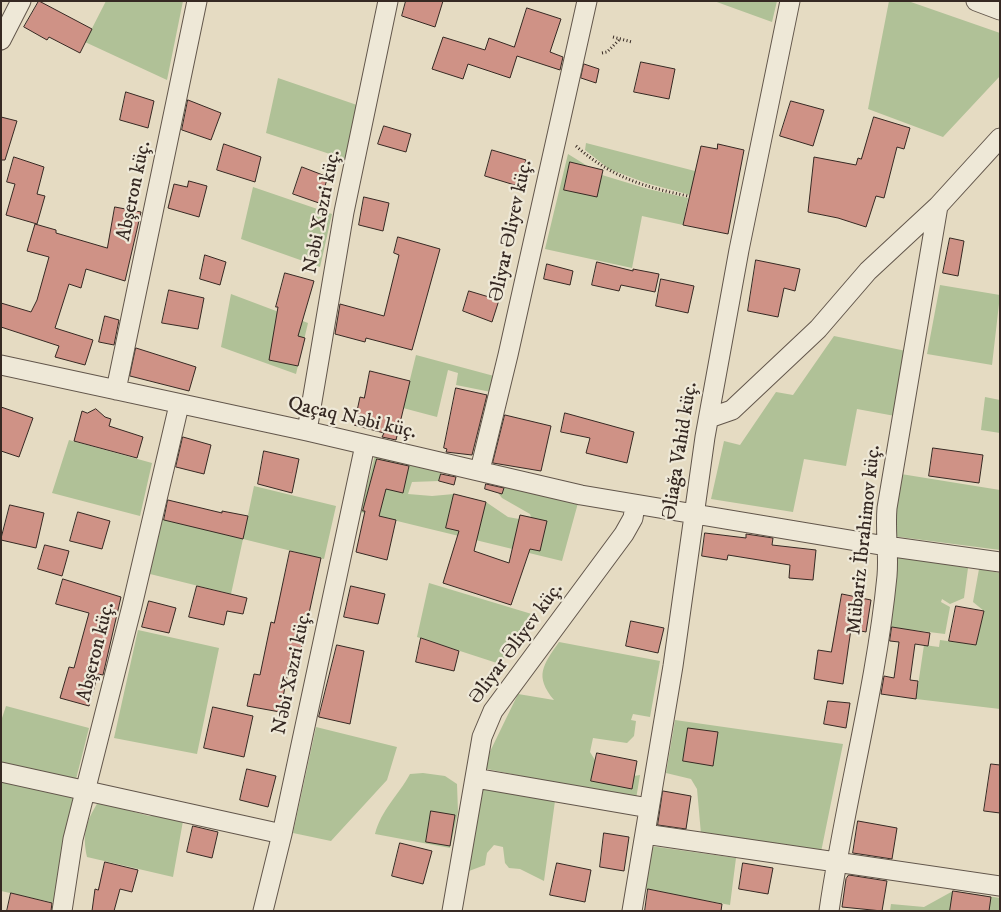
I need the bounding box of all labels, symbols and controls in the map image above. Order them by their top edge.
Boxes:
street label: Abşeron küç. [113,139,157,243]
street label: Nəbi Xəzri küç. [299,148,347,276]
street label: Əliyar Əliyev küç. [485,158,539,304]
street label: Əliağa Vahid küç. [658,380,704,522]
street label: Qaçaq Nəbi küç. [285,393,419,445]
street label: Mübariz İbrahimov küç. [843,444,887,636]
street label: Əliyar Əliyev küç. [465,578,569,710]
street label: Abşeron küç. [73,600,121,704]
street label: Nəbi Xəzri küç. [268,609,318,737]

